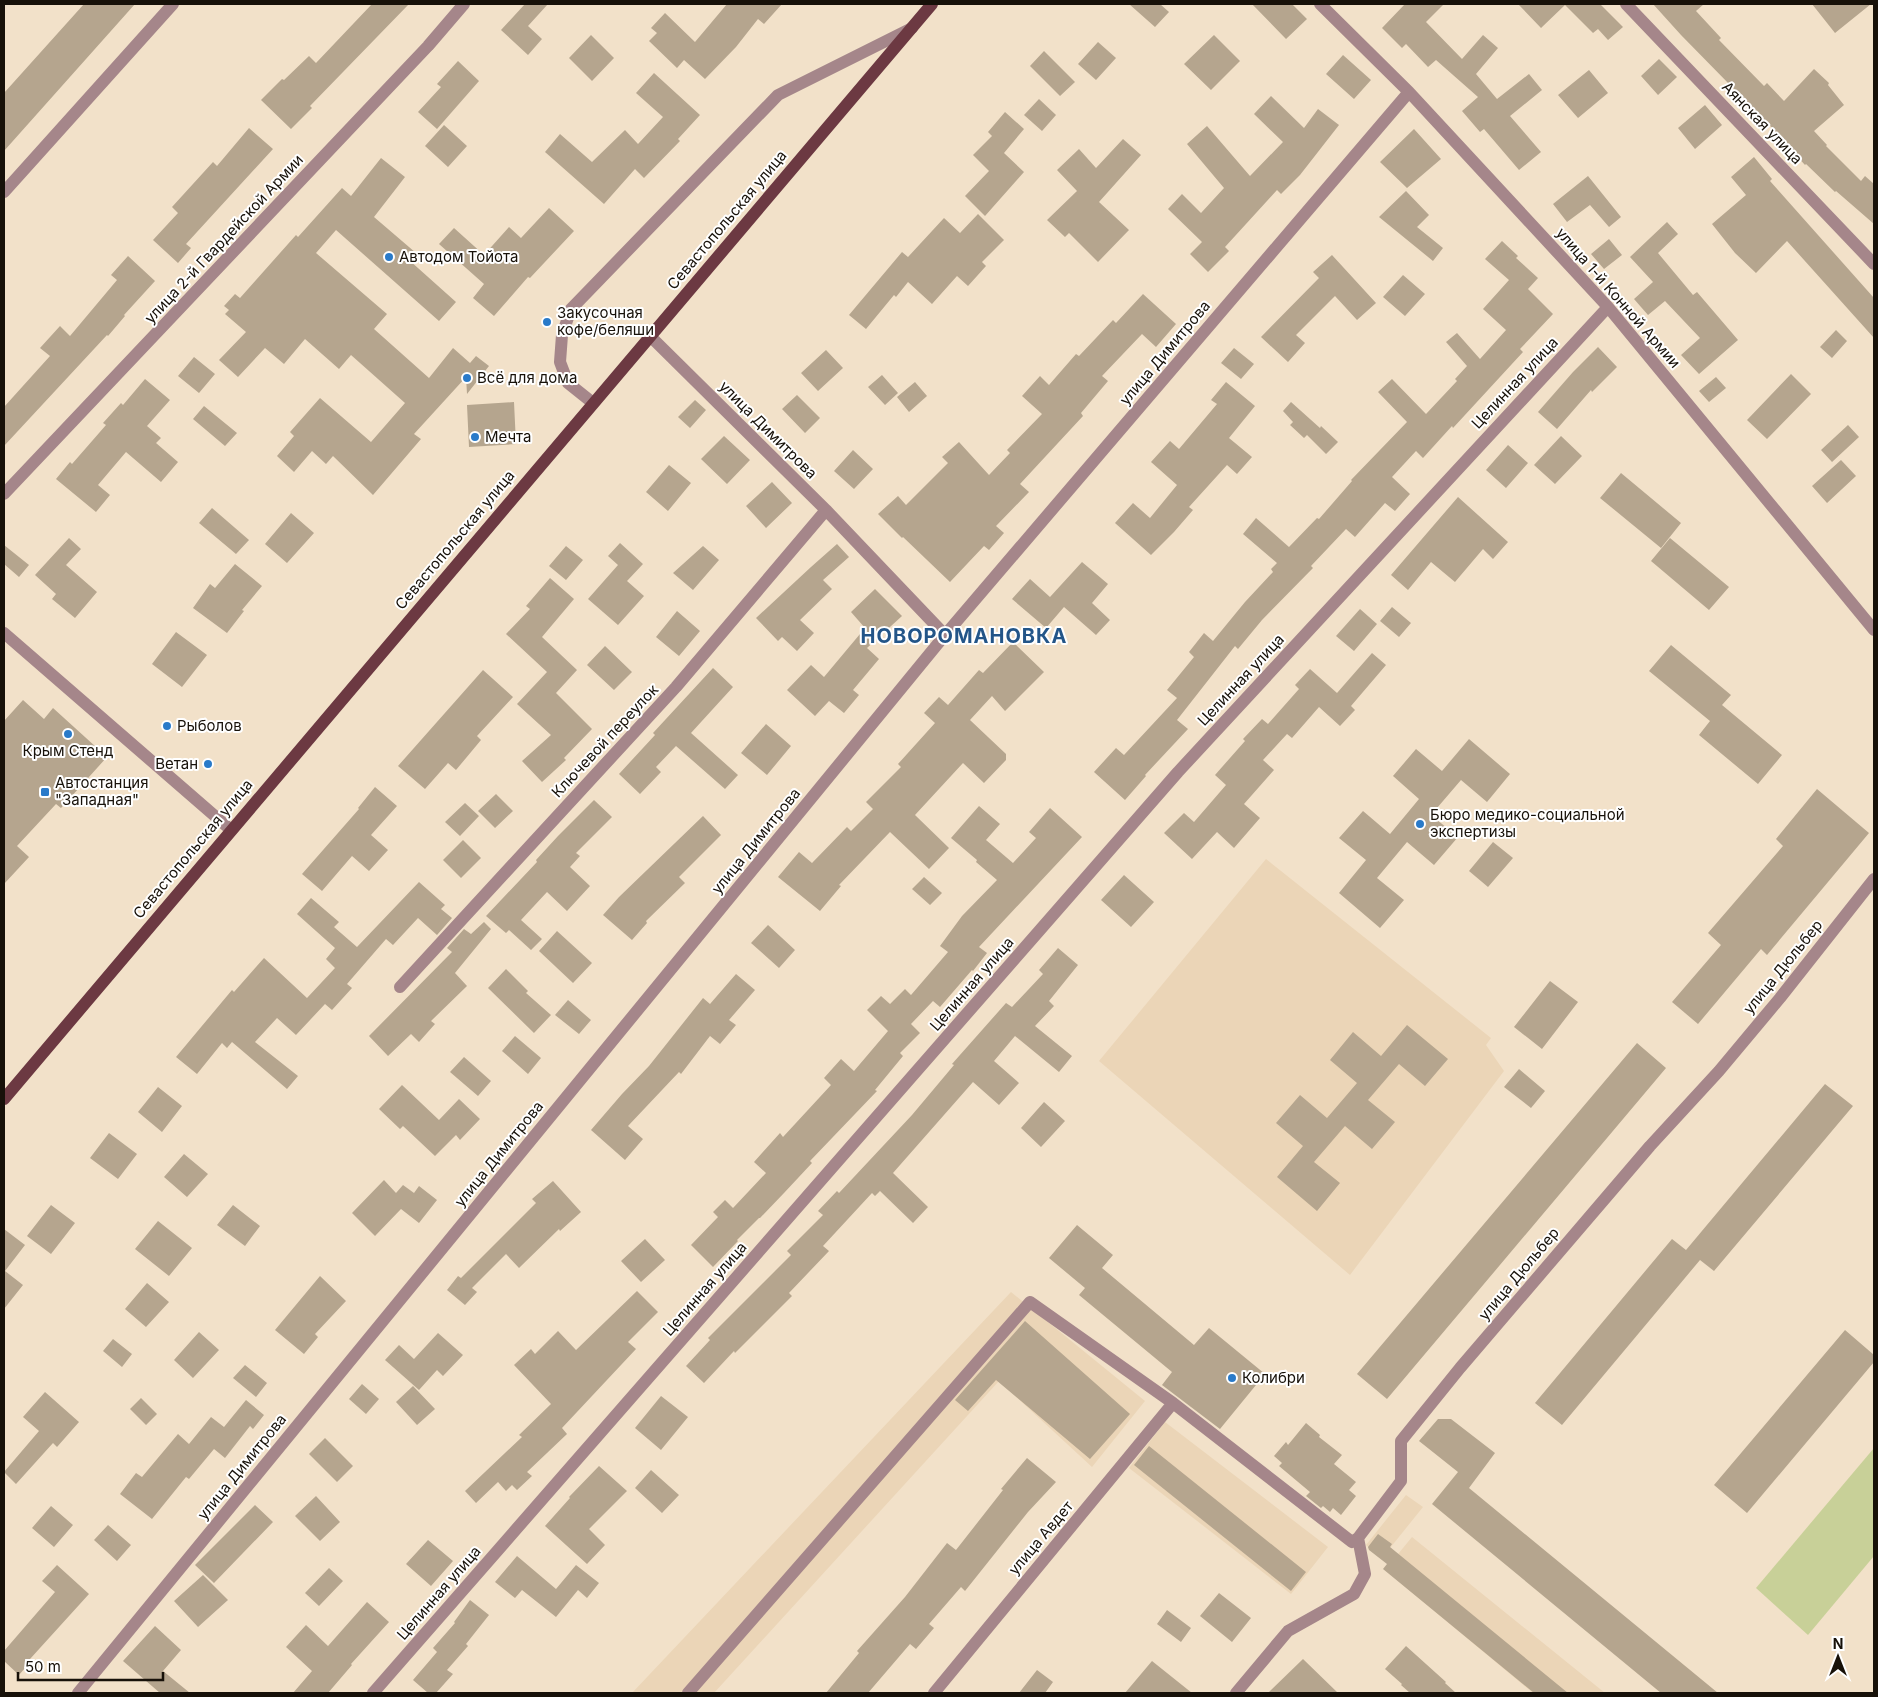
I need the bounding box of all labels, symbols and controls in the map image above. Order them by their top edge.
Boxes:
street label: Аянская улица [1718,77,1807,168]
street label: Севастопольская улица [663,146,790,293]
street label: улица 2-й Гвардейской Армии [140,150,307,327]
street label: улица 1-й Конной Армии [1552,223,1685,372]
place label: Автодом Тойота [399,247,519,266]
marker: Автодом Тойота [383,251,395,263]
street label: улица Димитрова [1115,296,1214,409]
place label: Закусочная кофе/беляши [557,303,654,339]
marker: Закусочная кофе/беляши [541,316,553,328]
street label: Целинная улица [1467,333,1562,432]
place label: Всё для дома [477,368,577,387]
marker: Всё для дома [461,372,473,384]
street label: улица Димитрова [715,377,821,483]
place label: Мечта [485,427,532,446]
marker: Мечта [469,431,481,443]
street label: Севастопольская улица [391,466,518,613]
district label: НОВОРОМАНОВКА [861,624,1067,648]
street label: Целинная улица [1193,630,1288,729]
street label: Ключевой переулок [547,680,662,801]
place label: Рыболов [177,716,242,735]
marker: Рыболов [161,720,173,732]
marker: Крым Стенд [62,728,74,740]
place label: Крым Стенд [23,741,113,760]
place label: Ветан [155,754,198,773]
marker: Ветан [202,758,214,770]
place label: Автостанция "Западная" [55,773,149,809]
street label: Севастопольская улица [129,775,256,922]
street label: улица Димитрова [707,784,804,897]
marker: Автостанция "Западная" [39,786,51,798]
place label: Бюро медико-социальной экспертизы [1430,805,1625,841]
marker: Бюро медико-социальной экспертизы [1414,818,1426,830]
street label: улица Дюльбер [1739,916,1826,1018]
street label: Целинная улица [926,933,1018,1035]
street label: улица Димитрова [450,1097,547,1210]
street label: улица Дюльбер [1474,1223,1563,1324]
street label: Целинная улица [659,1238,751,1340]
place label: Колибри [1242,1368,1305,1387]
marker: Колибри [1226,1372,1238,1384]
street label: улица Димитрова [193,1410,290,1523]
street label: улица Авдет [1004,1497,1077,1579]
street label: Целинная улица [393,1542,485,1644]
north arrow [1813,1632,1863,1682]
text: N [1833,1635,1843,1652]
scale bar [18,1650,162,1682]
text: 50 m [25,1657,61,1676]

